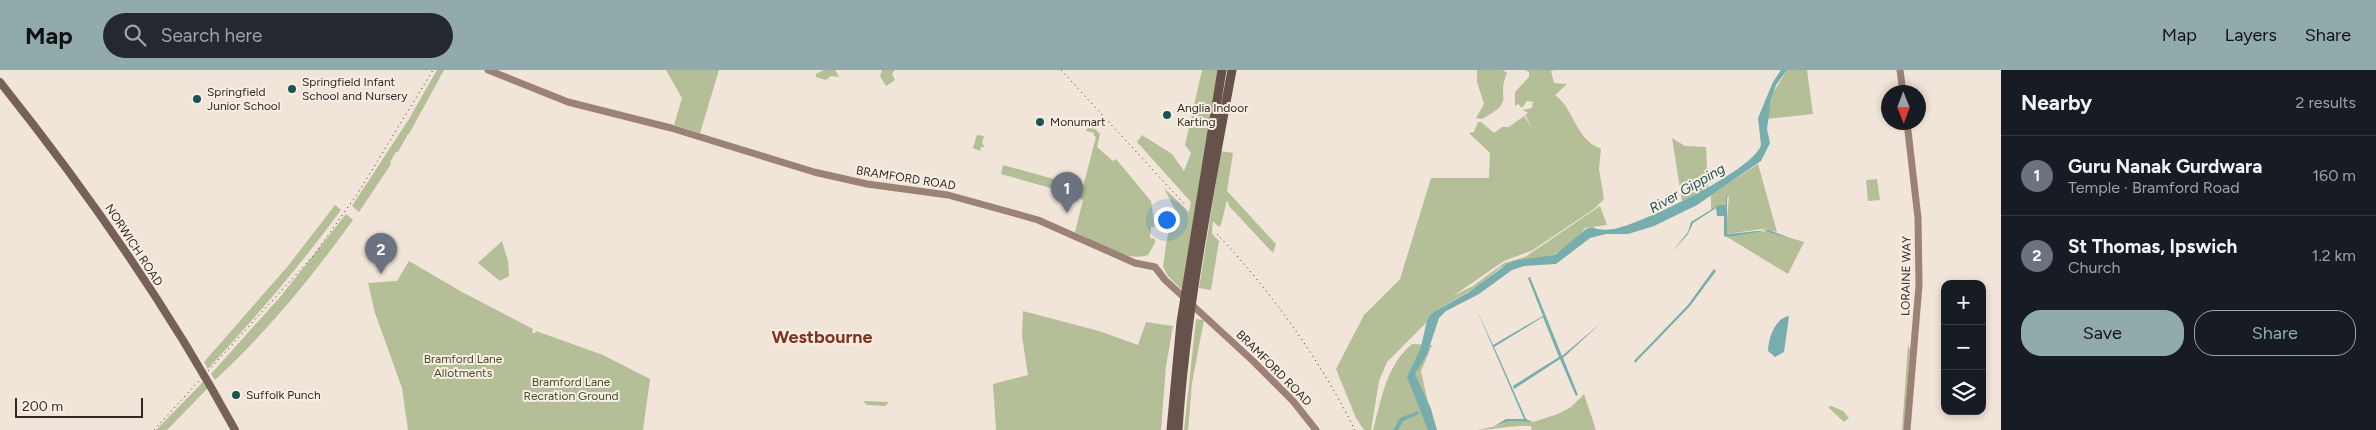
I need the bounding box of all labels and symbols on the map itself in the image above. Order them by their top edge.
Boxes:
place label: Springfield Infant School and Nursery [302,75,408,103]
marker: Springfield Infant School and Nursery [286,83,298,95]
place label: Springfield Junior School [207,85,280,113]
north arrow [1881,85,1926,130]
marker: Springfield Junior School [191,93,203,105]
place label: Anglia Indoor Karting [1177,101,1248,129]
marker: Anglia Indoor Karting [1161,109,1173,121]
place label: Monumart [1050,115,1106,129]
marker: Monumart [1034,116,1046,128]
water label: River Gipping [1646,160,1728,217]
street label: BRAMFORD ROAD [855,163,957,193]
pin: 1 [1051,172,1083,213]
street label: NORWICH ROAD [102,201,166,289]
your location [1154,207,1180,233]
pin: 2 [365,233,397,274]
street label: LORAINE WAY [1898,235,1914,316]
district label: Westbourne [772,326,873,348]
street label: BRAMFORD ROAD [1233,327,1315,409]
park label: Bramford Lane Allotments [424,352,503,380]
park label: Bramford Lane Recration Ground [523,375,619,403]
place label: Suffolk Punch [246,388,321,402]
marker: Suffolk Punch [230,389,242,401]
scale bar [15,395,142,418]

